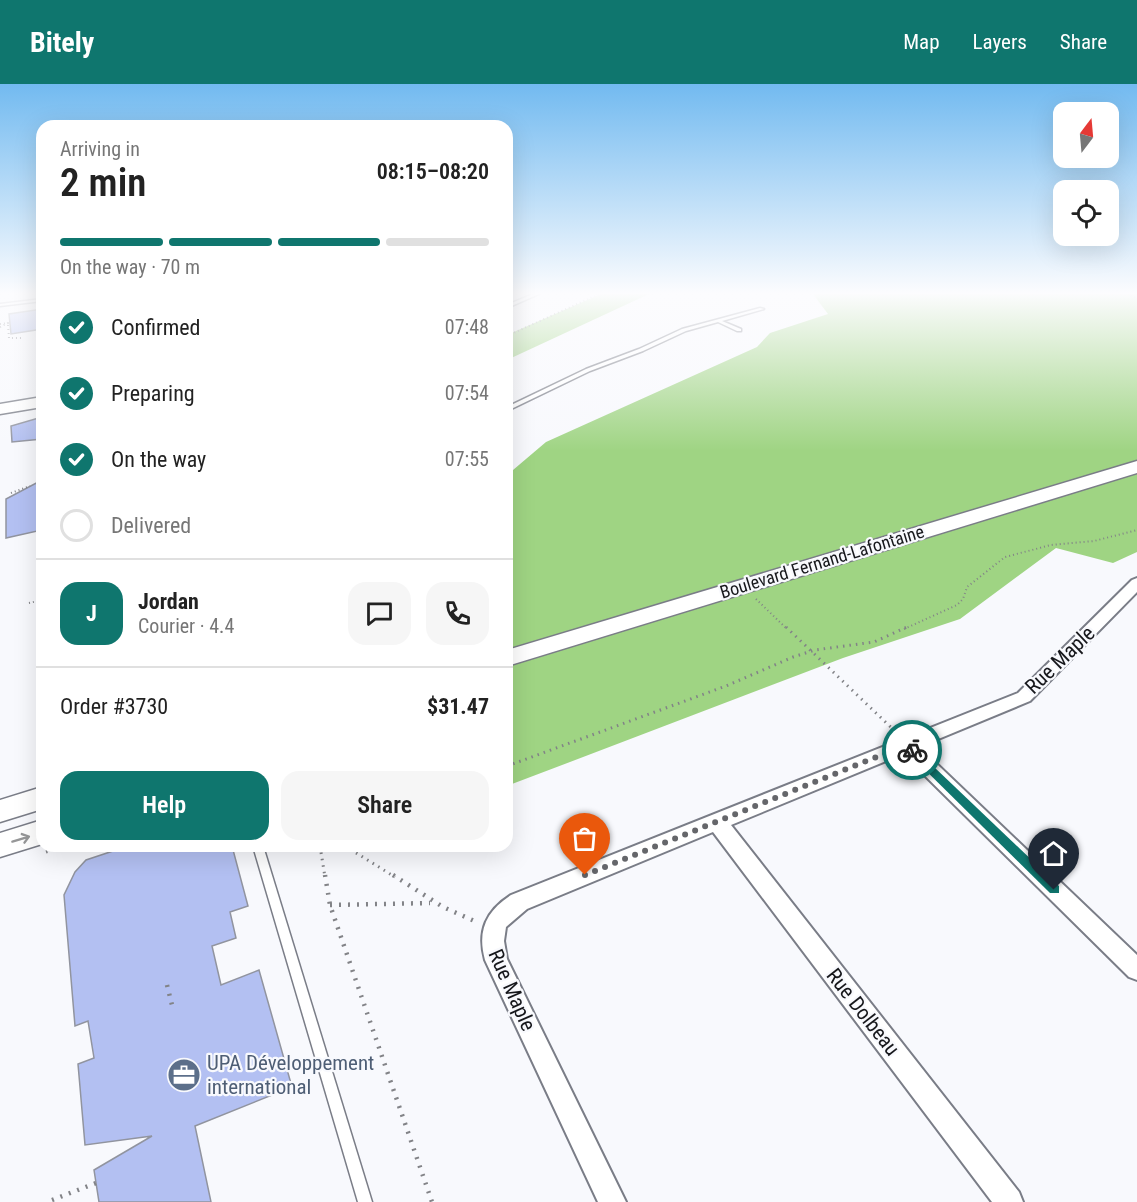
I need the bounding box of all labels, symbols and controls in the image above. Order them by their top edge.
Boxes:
text: Bitely [30,26,94,59]
text: Map [903,30,940,54]
text: Layers [973,30,1027,54]
text: Share [1060,30,1107,54]
north arrow [1053,102,1119,168]
map controls [1053,102,1119,246]
text: Arriving in [60,137,140,161]
text: 08:15–08:20 [377,159,489,184]
text: 2 min [60,160,146,206]
button: locate [1053,180,1119,246]
text: On the way · 70 m [60,255,200,279]
icon: check [60,311,93,344]
text: Confirmed [111,315,200,340]
text: 07:48 [445,315,489,339]
icon: check [60,377,93,410]
text: Preparing [111,381,195,406]
text: 07:54 [445,381,489,405]
icon: check [60,443,93,476]
text: On the way [111,447,206,472]
text: 07:55 [445,447,489,471]
text: Delivered [111,513,191,538]
street label: Boulevard Fernand-Lafontaine [717,520,926,603]
button: chat [348,582,411,645]
button: phone [426,582,489,645]
text: Jordan [138,589,199,614]
text: J [86,601,97,626]
text: Courier · 4.4 [138,614,234,638]
street label: Rue Maple [1020,621,1100,699]
text: Order #3730 [60,694,168,719]
text: $31.47 [427,694,489,719]
courier [882,720,942,780]
icon: bike [896,734,929,767]
button: Help [60,771,269,840]
button: Share [281,771,489,840]
pin [559,813,610,875]
icon: bag [568,822,601,855]
pin [1028,828,1079,890]
one-way arrow [11,833,30,844]
icon: home [1037,837,1070,870]
street label: Rue Maple [483,945,541,1035]
street label: Rue Dolbeau [822,964,904,1060]
place label: UPA Développement international [207,1051,374,1099]
office icon: UPA Développement international [166,1057,202,1093]

